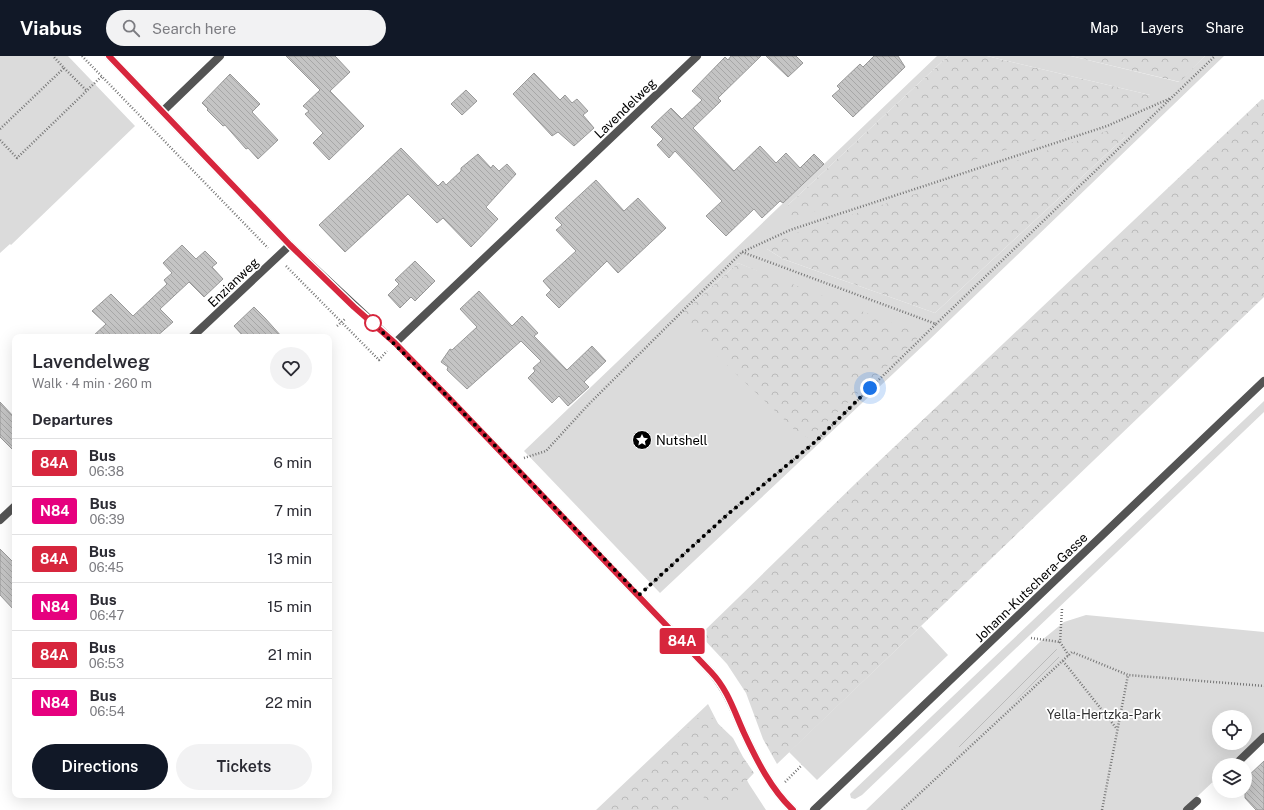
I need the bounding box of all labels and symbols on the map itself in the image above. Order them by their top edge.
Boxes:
street label: Lavendelweg [591,75,659,141]
street label: Enzianweg [205,254,262,310]
unlabelled marker [364,314,382,332]
your location [860,378,880,398]
place icon: Nutshell [631,429,653,451]
place label: Nutshell [656,433,708,448]
street label: Johann-Kutschera-Gasse [972,530,1091,645]
line badge: 84A [659,628,705,654]
park label: Yella-Hertzka-Park [1047,707,1161,722]

